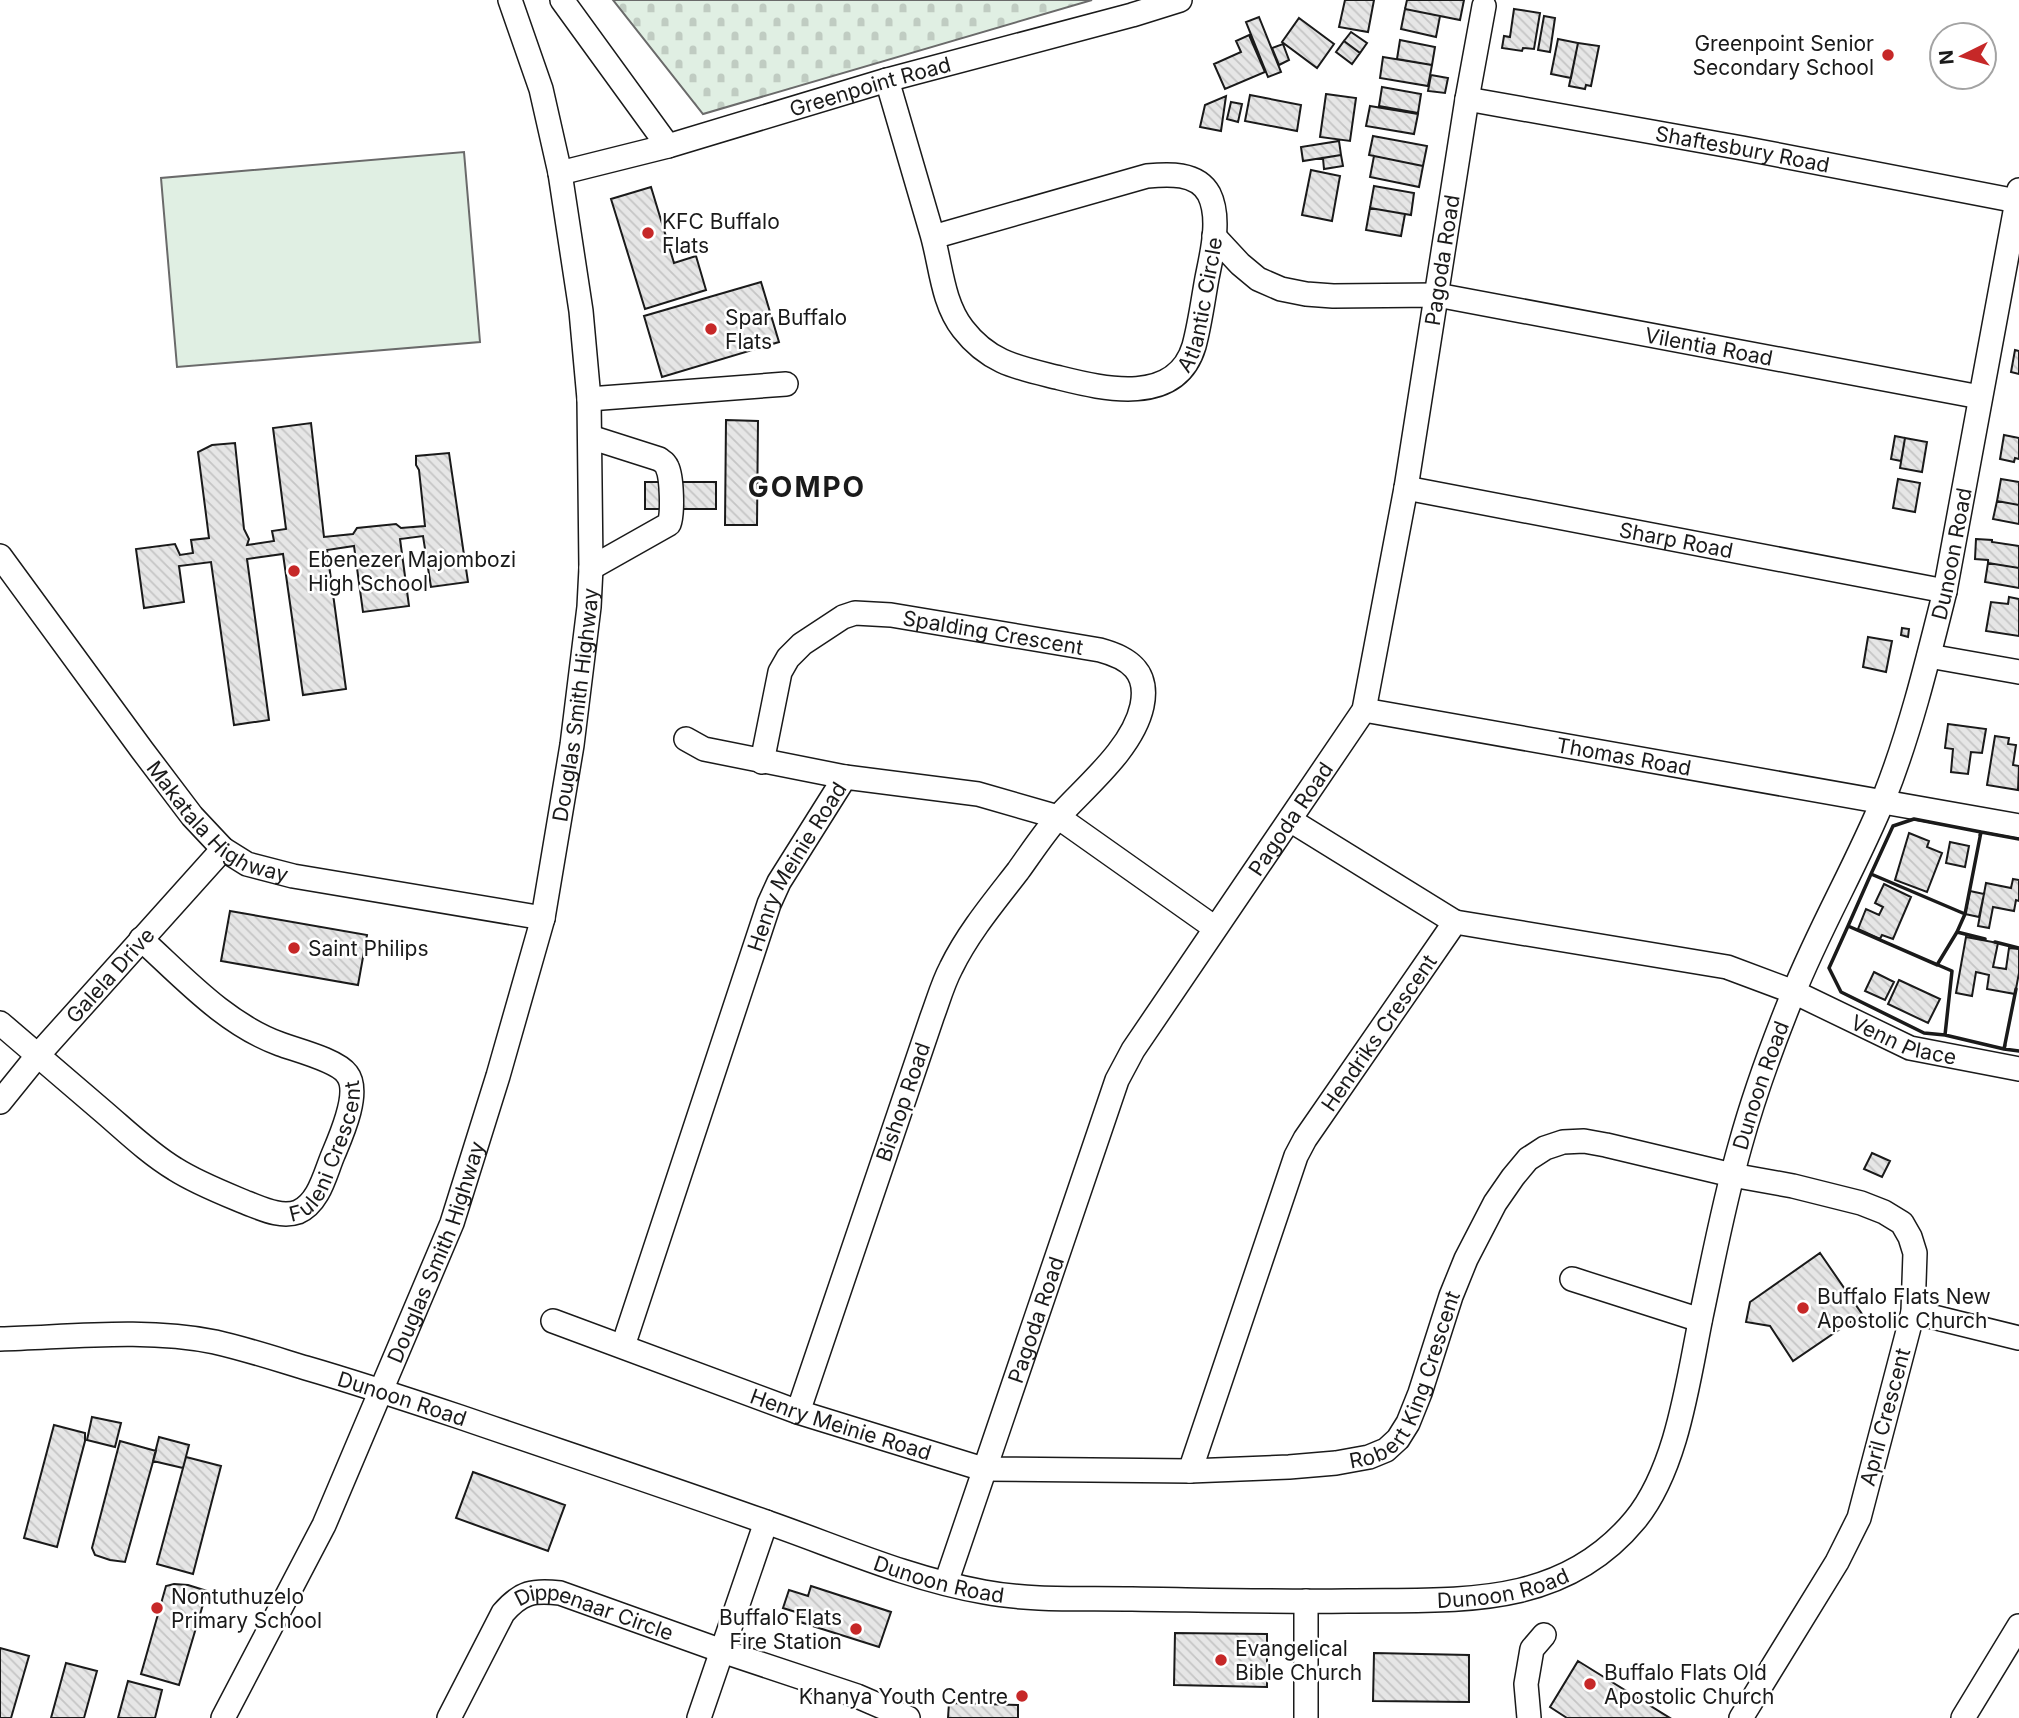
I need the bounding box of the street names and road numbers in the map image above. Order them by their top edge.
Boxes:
street label: Greenpoint Road [786,51,953,121]
street label: Shaftesbury Road [1653,120,1832,177]
street label: Pagoda Road [1419,193,1464,327]
street label: Atlantic Circle [1171,236,1227,377]
street label: Vilentia Road [1643,322,1775,370]
street label: Dunoon Road [1926,486,1976,622]
street label: Sharp Road [1617,517,1735,563]
street label: Douglas Smith Highway [547,587,602,823]
street label: Spalding Crescent [901,605,1085,660]
street label: Thomas Road [1555,732,1693,780]
street label: Makatala Highway [142,756,291,887]
street label: Pagoda Road [1243,757,1338,880]
street label: Henry Meinie Road [742,777,851,954]
street label: Galela Drive [61,922,159,1028]
street label: Hendriks Crescent [1316,949,1441,1116]
street label: Venn Place [1847,1009,1959,1069]
street label: Dunoon Road [1727,1017,1794,1152]
street label: Bishop Road [871,1039,935,1165]
street label: Fuleni Crescent [286,1079,365,1226]
street label: Douglas Smith Highway [382,1138,489,1367]
street label: Pagoda Road [1002,1253,1069,1386]
street label: Robert King Crescent [1347,1287,1464,1473]
street label: April Crescent [1855,1345,1915,1489]
street label: Dunoon Road [335,1366,470,1431]
street label: Henry Meinie Road [747,1383,935,1465]
street label: Dunoon Road [870,1550,1006,1608]
street label: Dunoon Road [1436,1562,1573,1613]
street label: Dippenaar Circle [510,1579,677,1645]

